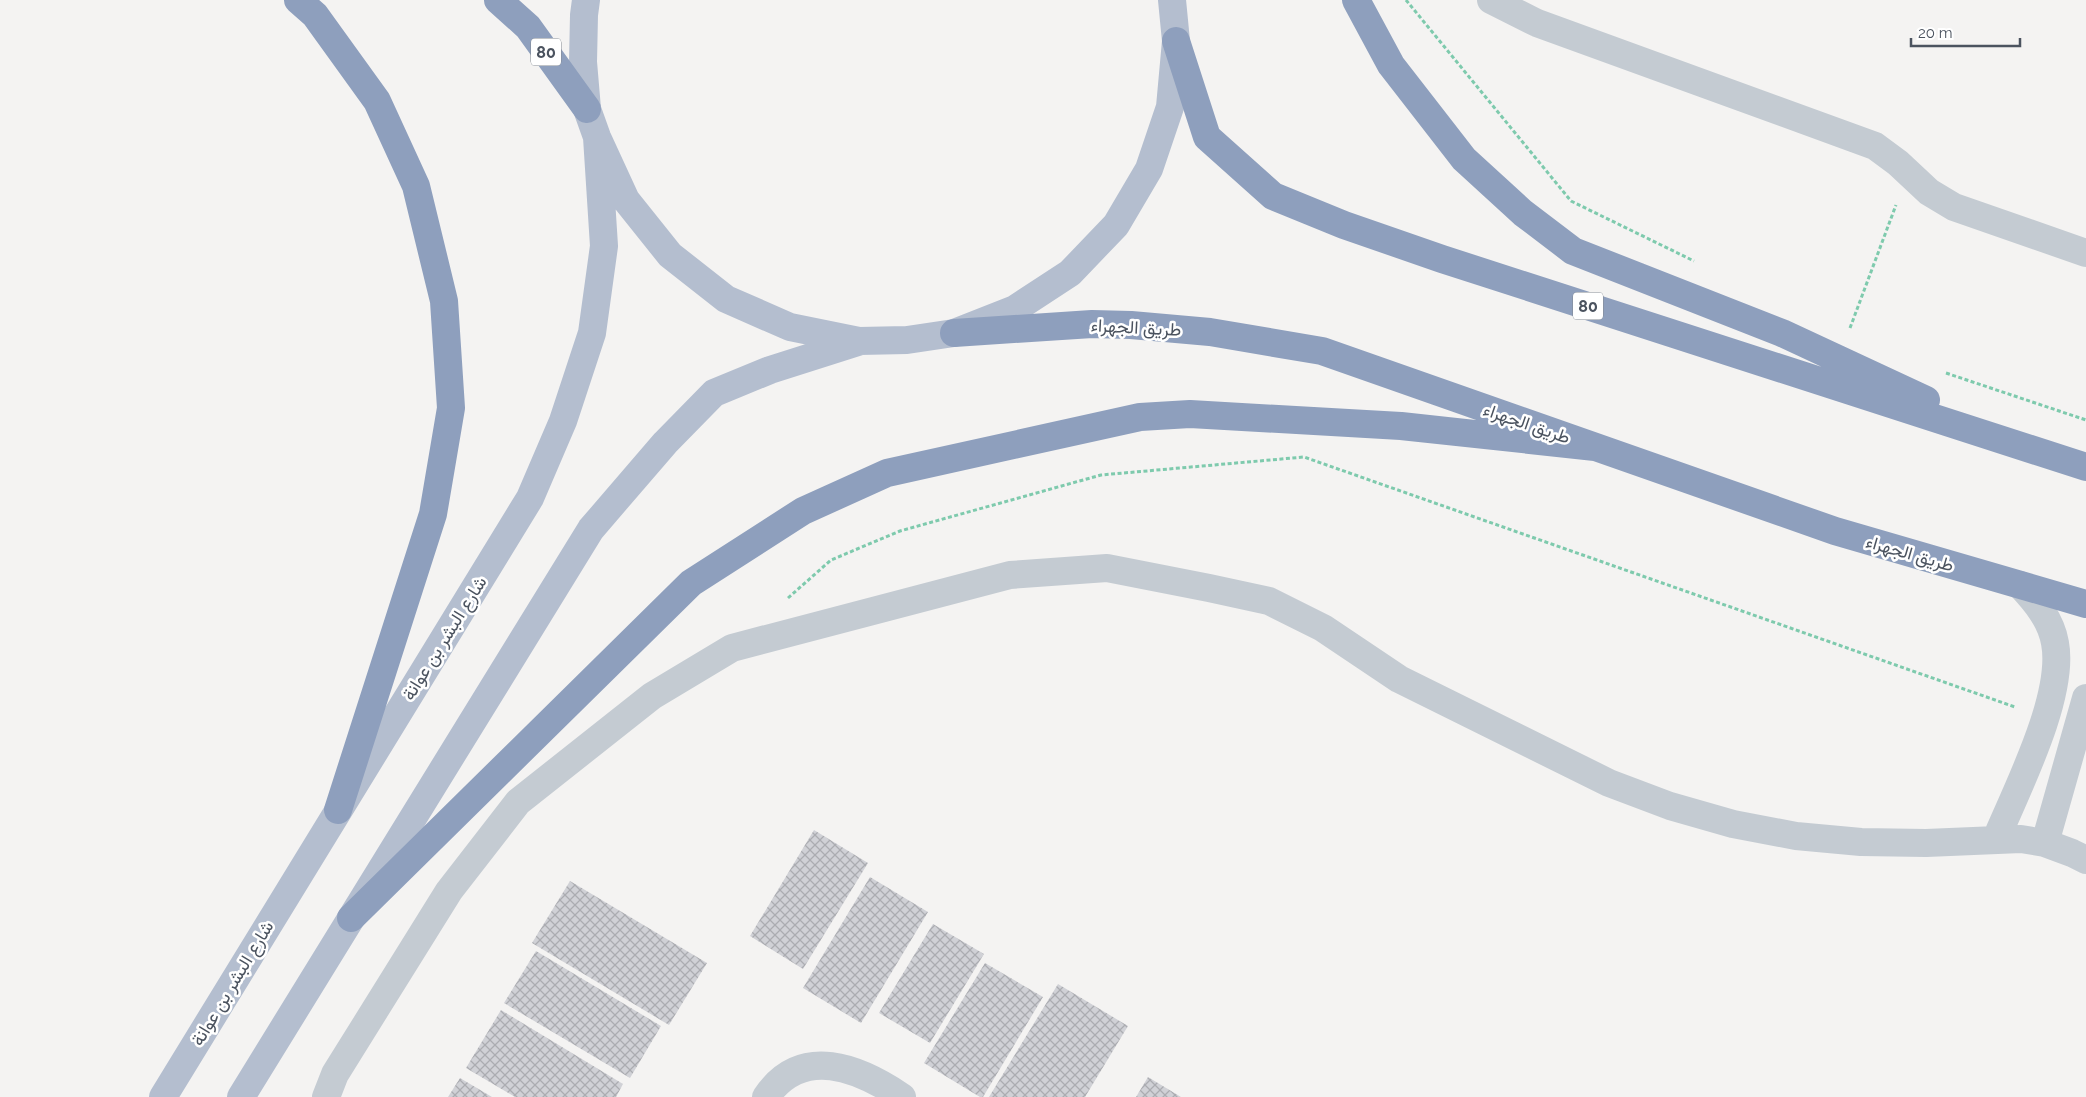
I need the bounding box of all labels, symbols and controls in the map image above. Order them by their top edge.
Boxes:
scale bar [1911,15,2020,47]
text: 20 m [1918,24,1953,42]
road number: 80 [531,38,561,66]
road number: 80 [1573,292,1603,320]
street label: طريق الجهراء [1090,314,1182,341]
street label: طريق الجهراء [1480,398,1573,449]
street label: طريق الجهراء [1863,530,1956,577]
street label: شارع البشر بن عوانة [397,572,492,705]
street label: شارع البشر بن عوانة [186,917,279,1050]

